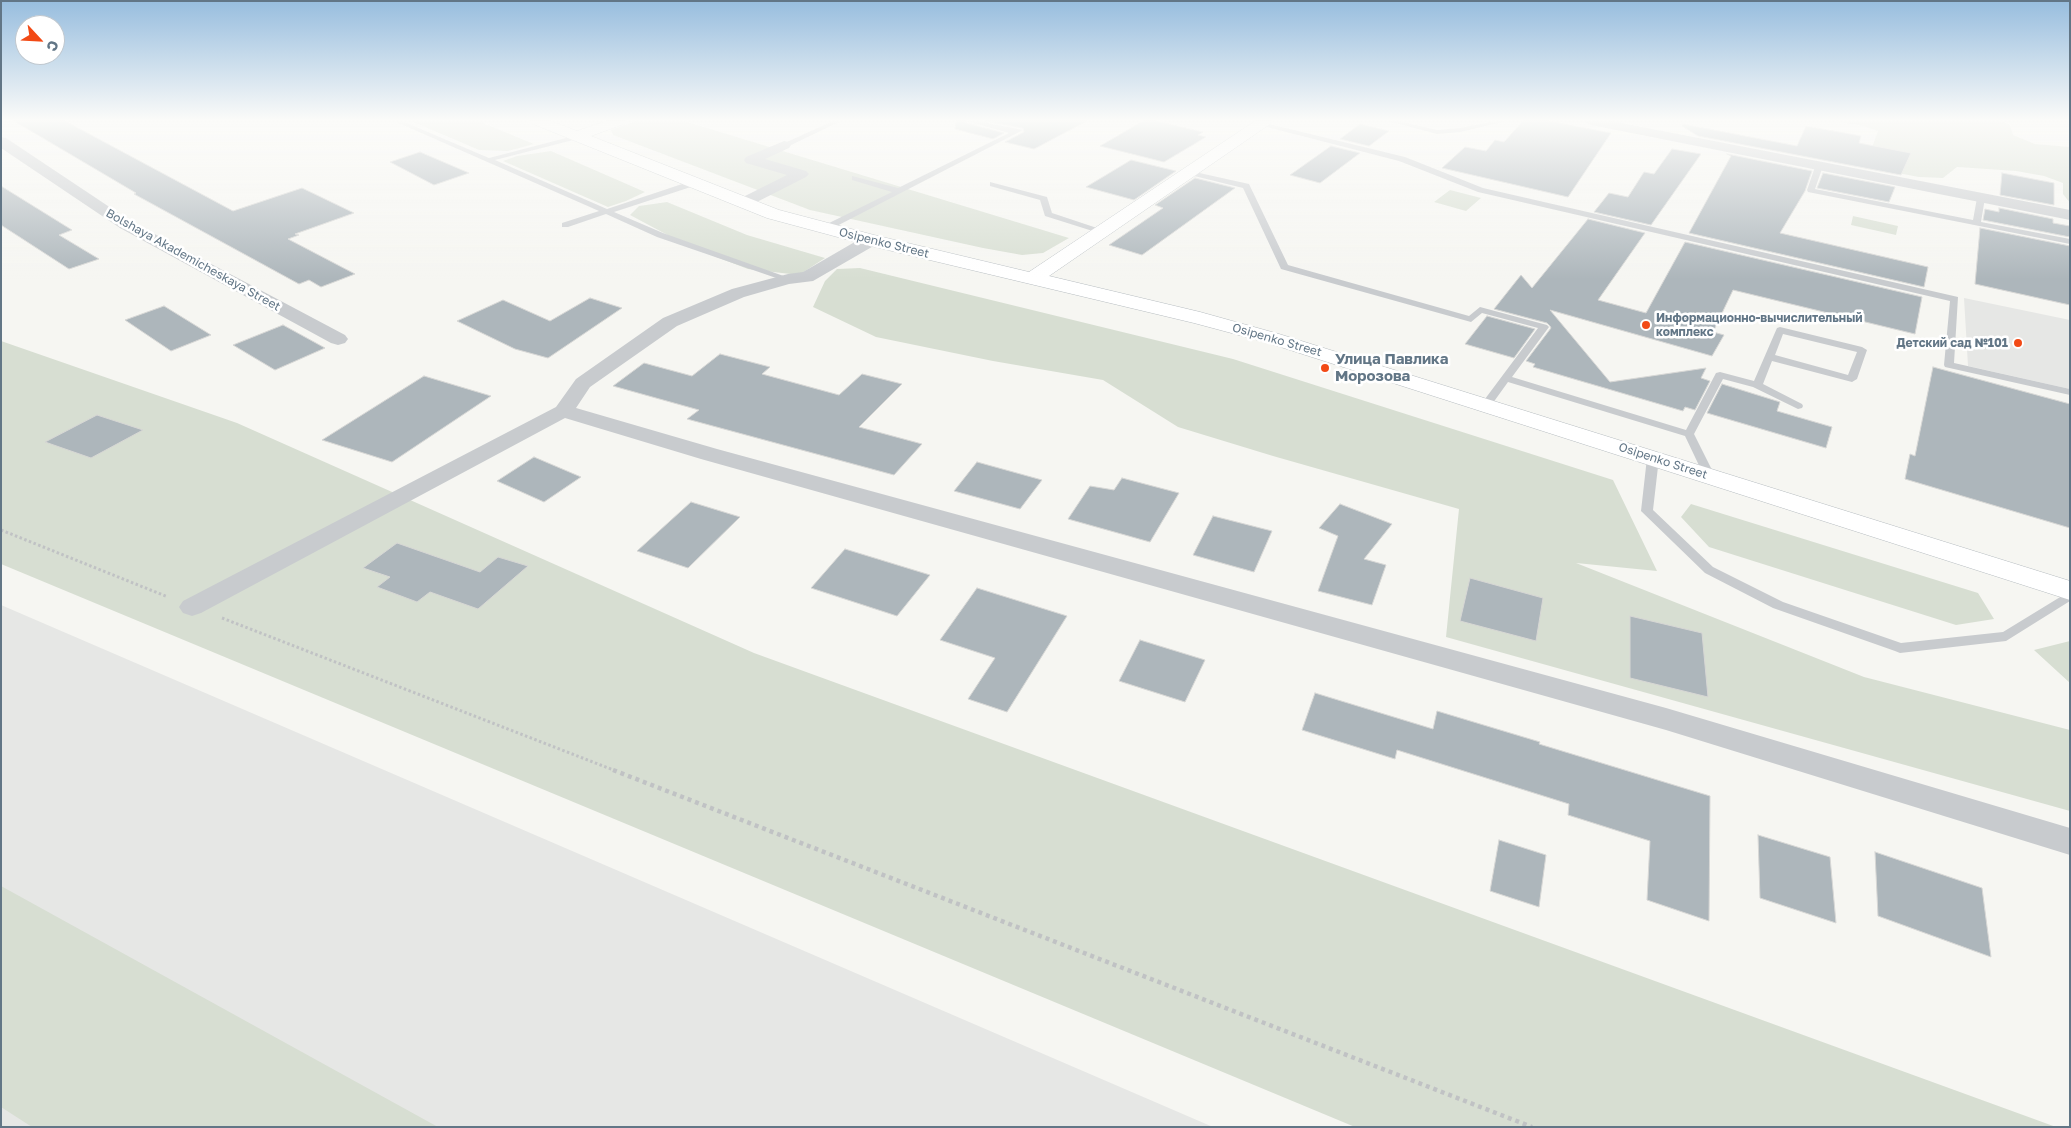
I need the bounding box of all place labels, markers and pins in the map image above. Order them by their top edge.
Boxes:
place label: Информационно-вычислительный комплекс [1656,311,1863,339]
marker: Информационно-вычислительный комплекс [1640,319,1652,331]
place label: Детский сад №101 [1897,336,2008,350]
marker: Детский сад №101 [2012,337,2024,349]
place label: Улица Павлика Морозова [1335,350,1448,385]
marker: Улица Павлика Морозова [1319,362,1331,374]

